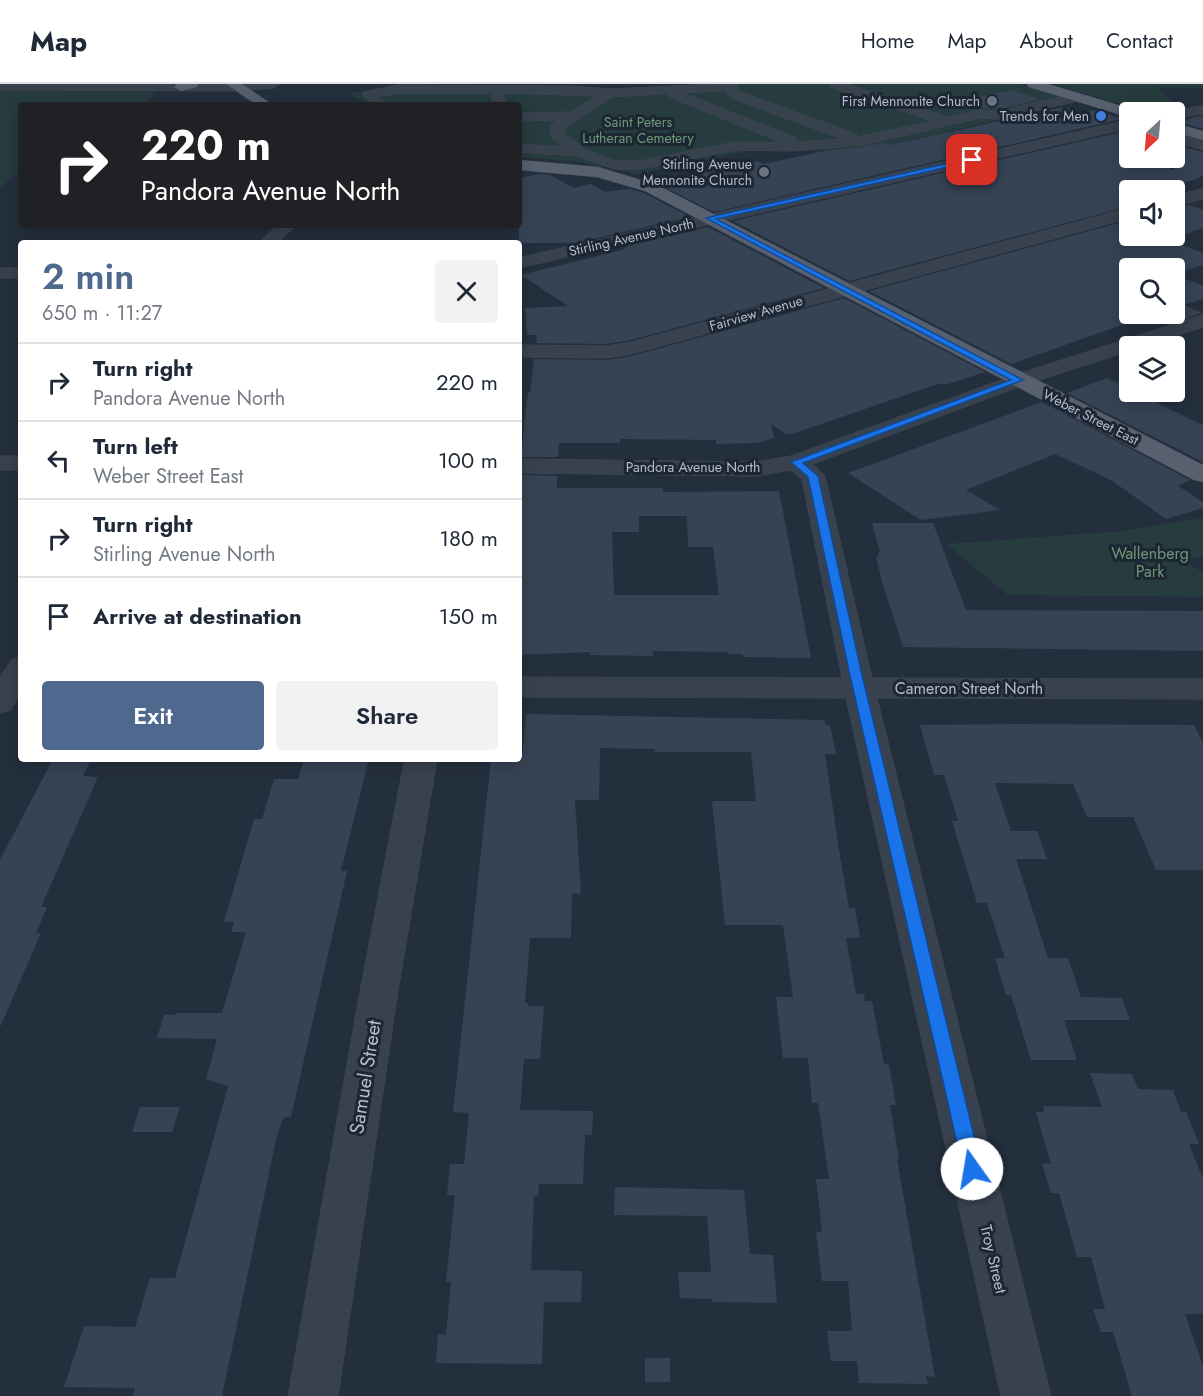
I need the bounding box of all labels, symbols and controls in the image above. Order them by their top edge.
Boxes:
text: Map [30,21,87,62]
text: Home [861,26,914,56]
text: Map [947,26,987,56]
text: About [1020,26,1073,56]
text: Contact [1106,26,1173,56]
place label: First Mennonite Church [842,91,980,111]
marker: First Mennonite Church [985,94,999,108]
north arrow [1119,102,1185,168]
map controls [1119,102,1185,402]
place label: Trends for Men [1000,106,1089,126]
marker: Trends for Men [1094,109,1108,123]
park label: Saint Peters Lutheran Cemetery [582,112,694,148]
text: 220 m [141,115,271,176]
icon: right [42,126,120,204]
pin [946,134,997,185]
icon: arrive [955,143,988,176]
place label: Stirling Avenue Mennonite Church [642,154,752,190]
marker: Stirling Avenue Mennonite Church [757,165,771,179]
text: Pandora Avenue North [141,171,400,210]
button: sound [1119,180,1185,246]
street label: Stirling Avenue North [567,213,695,261]
text: 2 min [42,250,134,302]
button: search [1119,258,1185,324]
button: close [435,260,498,323]
street label: Fairview Avenue [707,290,805,336]
text: 650 m · 11:27 [42,299,162,328]
button: layers [1119,336,1185,402]
text: Turn right [93,352,193,384]
icon: right [42,366,75,399]
text: 220 m [436,366,498,398]
text: Pandora Avenue North [93,384,285,413]
street label: Weber Street East [1040,384,1143,450]
text: Turn left [93,430,178,462]
icon: left [42,444,75,477]
text: 100 m [438,444,498,476]
street label: Pandora Avenue North [626,457,760,477]
text: Weber Street East [93,462,243,491]
text: Turn right [93,508,193,540]
icon: right [42,522,75,555]
text: 180 m [439,522,498,554]
text: Stirling Avenue North [93,540,275,569]
park label: Wallenberg Park [1111,542,1189,583]
icon: arrive [42,600,75,633]
text: Arrive at destination [93,600,302,632]
text: 150 m [439,600,498,632]
street label: Cameron Street North [895,677,1043,700]
button: Exit [42,681,264,750]
button: Share [276,681,498,750]
street label: Samuel Street [342,1018,389,1136]
position arrow [940,1137,1004,1201]
street label: Troy Street [974,1222,1013,1296]

